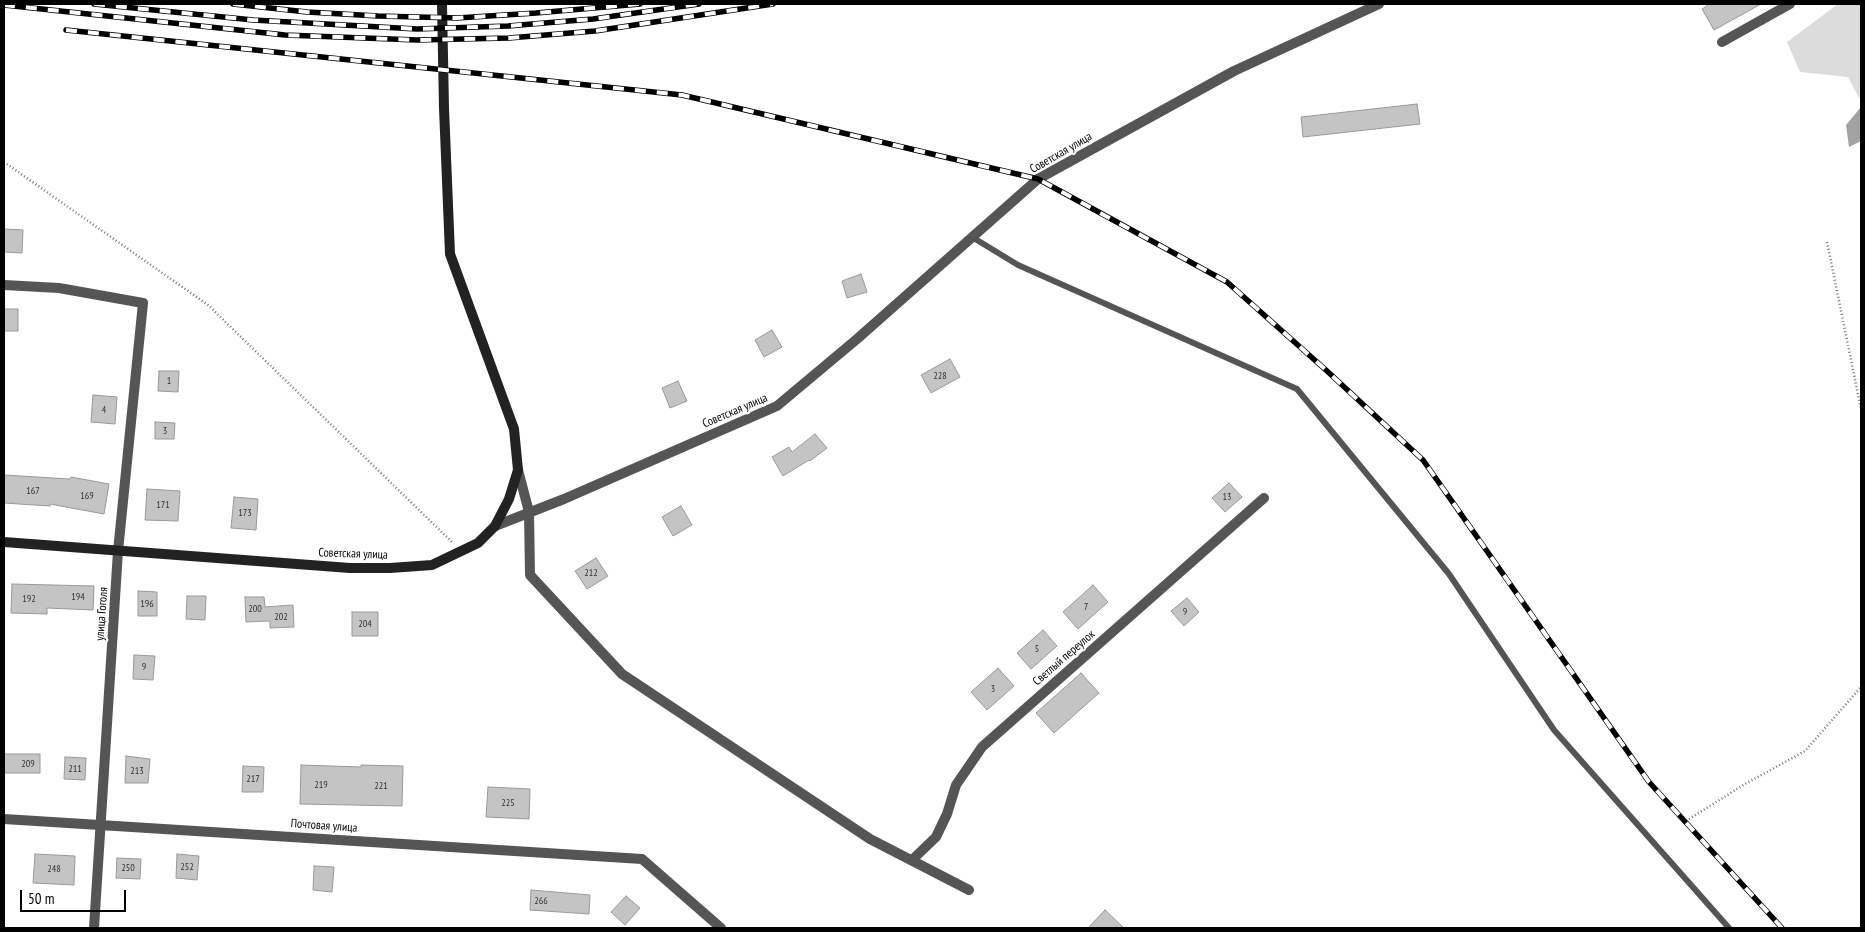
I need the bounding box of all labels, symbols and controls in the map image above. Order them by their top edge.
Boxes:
street label: Советская улица [1027,129,1095,177]
house number: 228 [933,370,947,382]
house number: 1 [167,375,171,387]
street label: Советская улица [700,391,770,431]
house number: 4 [102,404,106,416]
house number: 3 [163,425,167,437]
house number: 167 [26,485,40,497]
house number: 169 [80,490,94,502]
house number: 13 [1223,491,1231,503]
house number: 171 [156,499,170,511]
house number: 173 [238,507,252,519]
street label: Советская улица [318,546,388,562]
house number: 212 [584,567,598,579]
street label: улица Гоголя [93,587,111,641]
house number: 194 [71,591,85,603]
house number: 192 [22,593,36,605]
house number: 196 [140,598,154,610]
house number: 7 [1084,601,1088,613]
house number: 200 [248,603,262,615]
house number: 9 [1183,606,1187,618]
house number: 202 [274,611,288,623]
house number: 204 [358,618,372,630]
street label: Светлый переулок [1030,627,1098,689]
house number: 5 [1035,643,1039,655]
house number: 9 [142,661,146,673]
house number: 3 [991,683,995,695]
house number: 209 [21,758,35,770]
house number: 211 [68,763,82,775]
house number: 213 [130,765,144,777]
house number: 217 [246,773,260,785]
house number: 219 [314,779,328,791]
house number: 221 [374,780,388,792]
house number: 225 [501,797,515,809]
street label: Почтовая улица [290,816,358,836]
house number: 252 [180,861,194,873]
house number: 250 [121,862,135,874]
house number: 248 [47,863,61,875]
scale bar [22,880,129,912]
text: 50 m [28,889,54,908]
house number: 266 [534,895,548,907]

